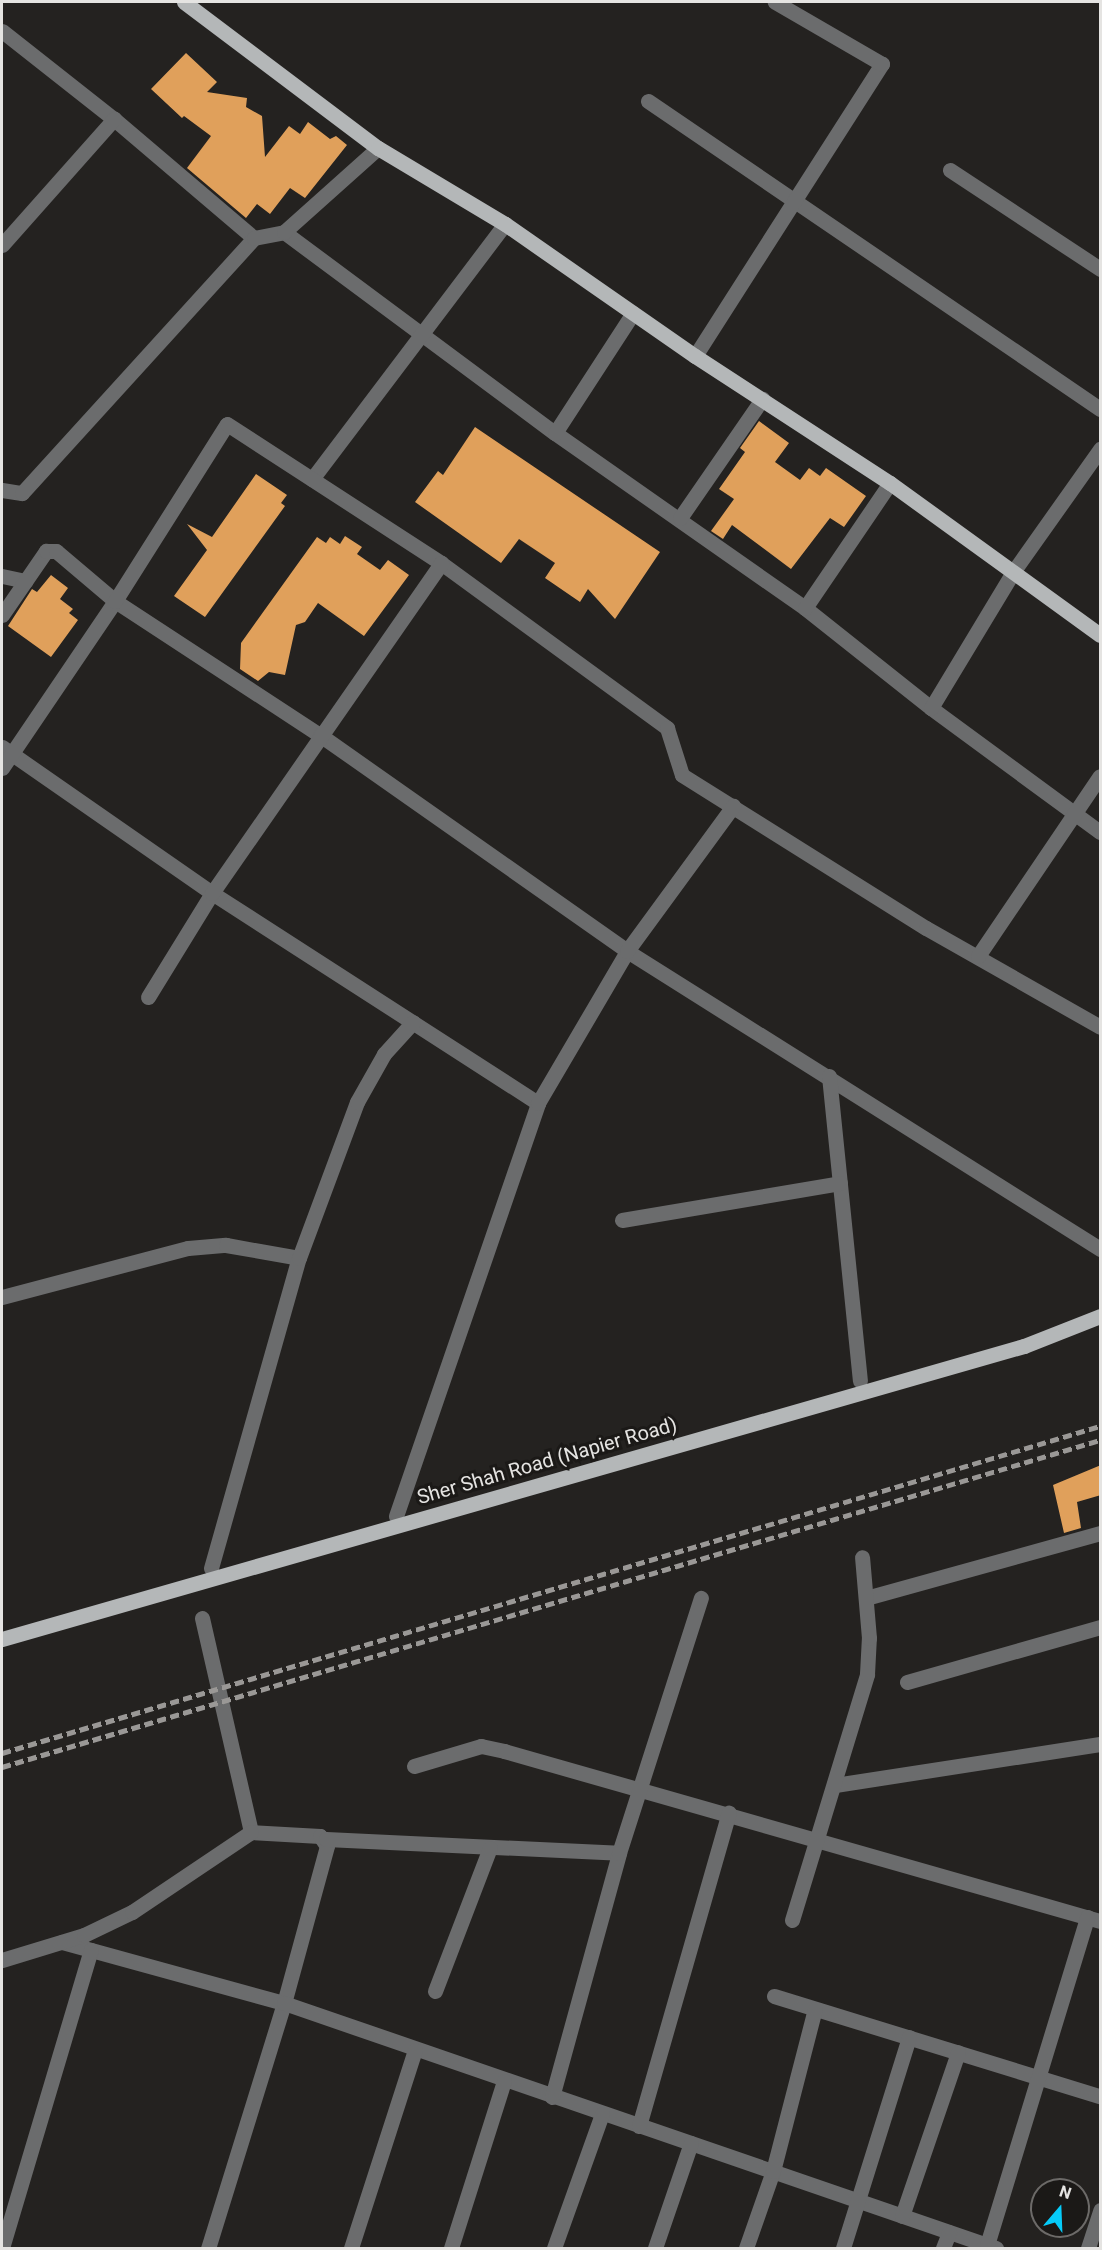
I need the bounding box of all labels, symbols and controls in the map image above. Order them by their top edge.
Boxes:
street label: Sher Shah Road (Napier Road) [414,1412,680,1510]
north arrow [1030,2178,1090,2238]
text: N [1057,2182,1074,2203]

